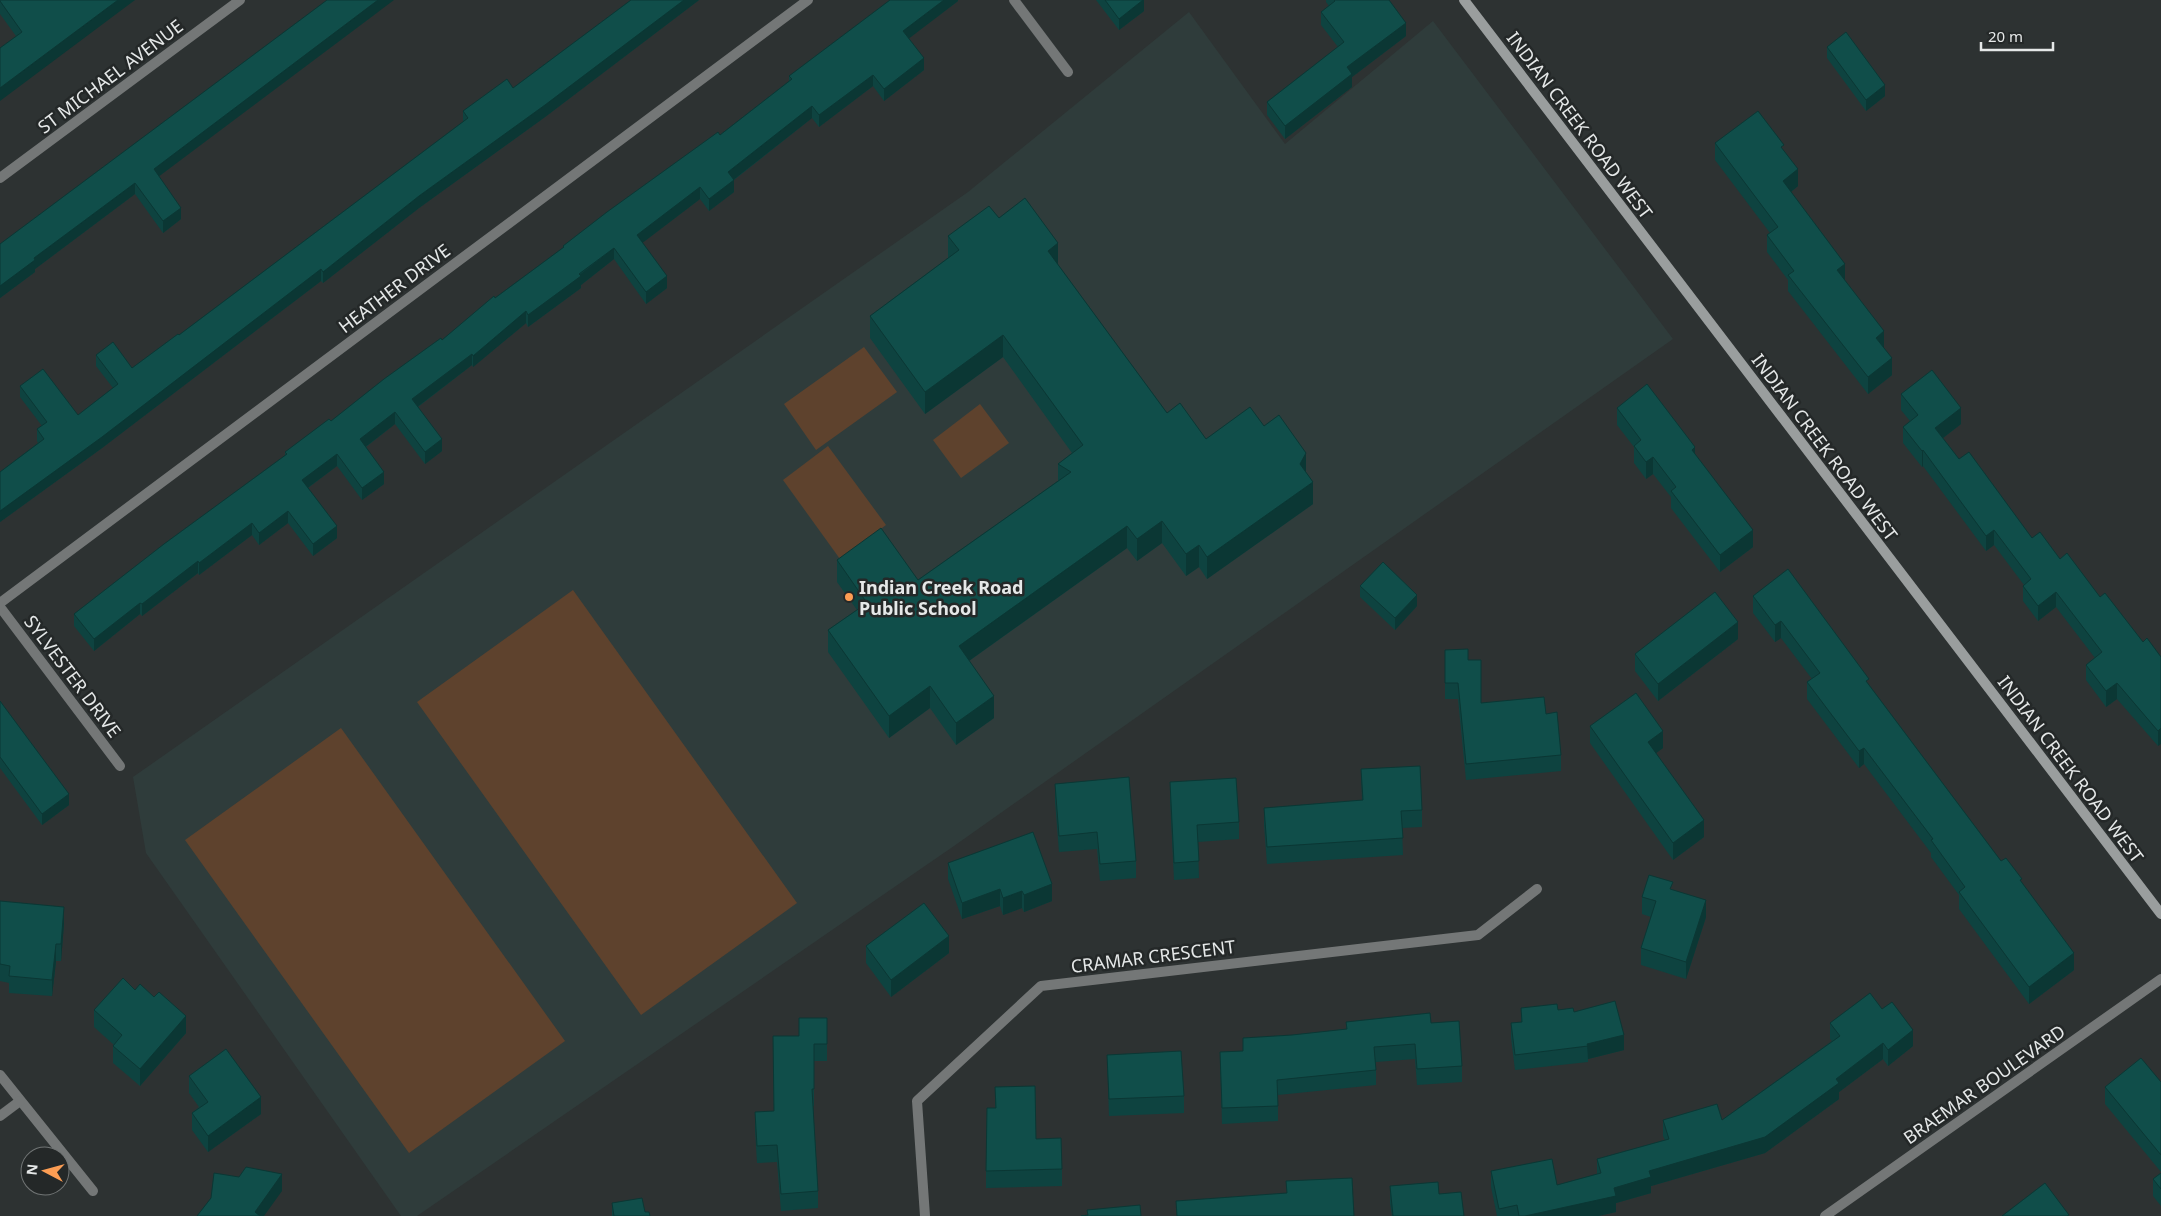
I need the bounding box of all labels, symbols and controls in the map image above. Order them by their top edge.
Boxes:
street label: ST MICHAEL AVENUE [33,14,187,138]
scale bar [1981,20,2054,52]
text: 20 m [1988,26,2023,46]
street label: INDIAN CREEK ROAD WEST [1502,27,1658,223]
street label: HEATHER DRIVE [333,238,455,338]
street label: INDIAN CREEK ROAD WEST [1747,349,1903,545]
place label: Indian Creek Road Public School [859,575,1023,620]
marker: Indian Creek Road Public School [843,591,855,603]
street label: SYLVESTER DRIVE [19,610,127,742]
street label: INDIAN CREEK ROAD WEST [1993,671,2149,867]
street label: CRAMAR CRESCENT [1069,934,1237,978]
street label: BRAEMAR BOULEVARD [1898,1019,2070,1149]
north arrow [20,1146,70,1196]
text: N [22,1163,42,1176]

